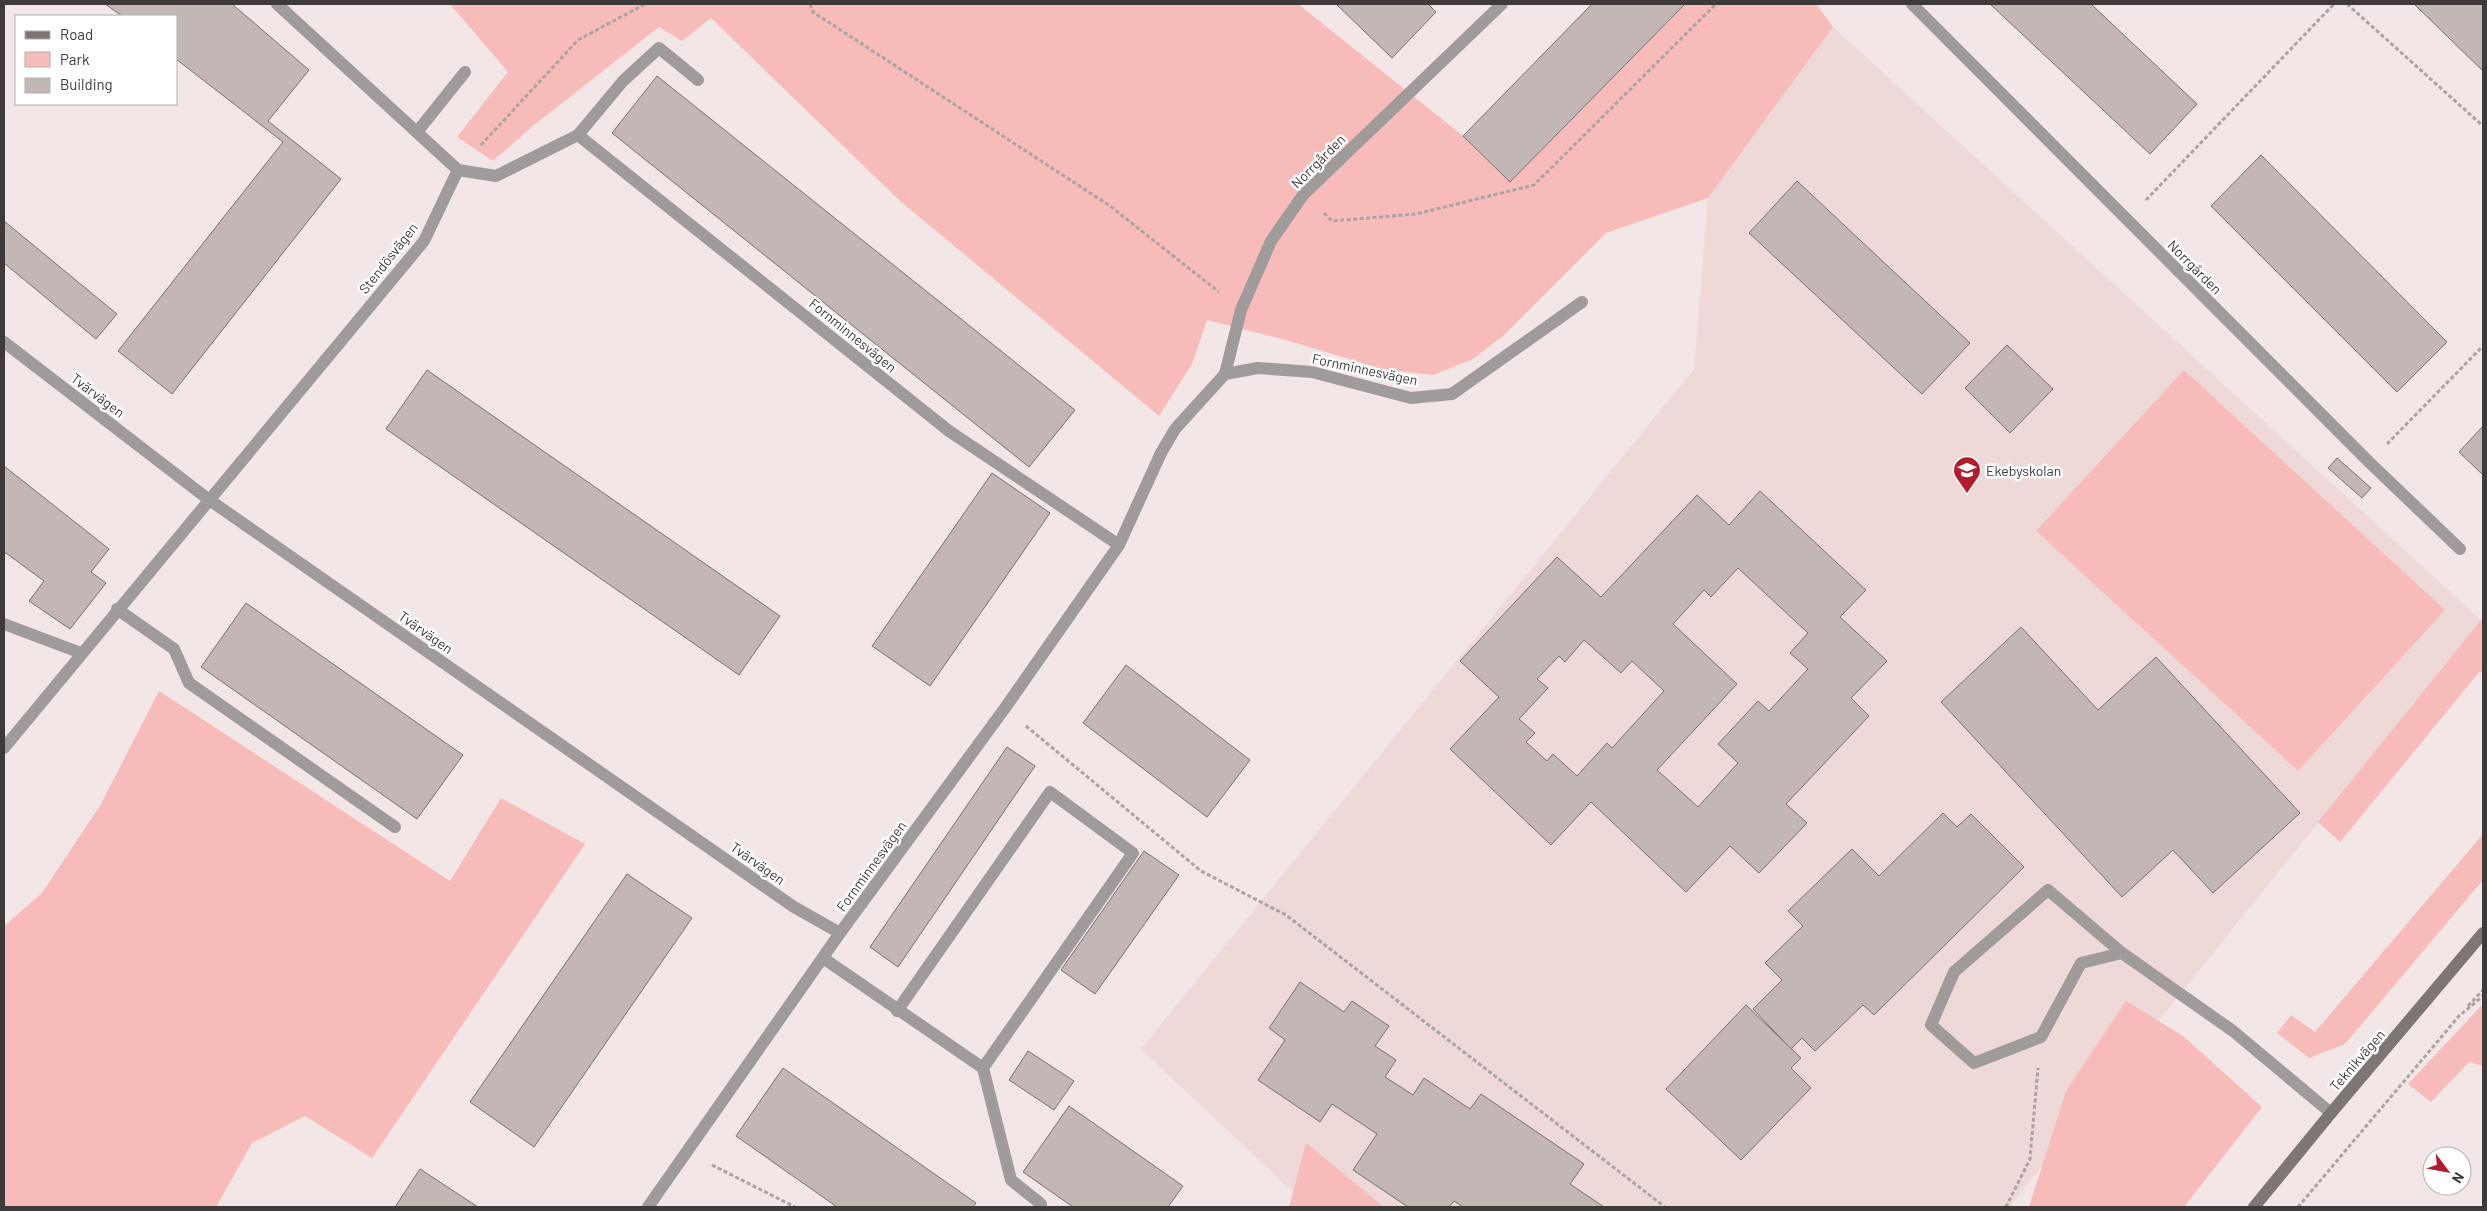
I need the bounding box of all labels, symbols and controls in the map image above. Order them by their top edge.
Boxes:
legend [15,15,178,105]
text: Road [60,25,93,43]
text: Park [60,50,90,68]
text: Building [60,75,113,93]
street label: Norrgården [1287,130,1349,192]
street label: Stendösvägen [355,219,421,297]
street label: Norrgården [2164,236,2226,298]
street label: Fornminnesvägen [806,295,900,375]
street label: Fornminnesvägen [1311,350,1419,388]
street label: Tvärvägen [68,369,128,421]
school or university icon: Ekebyskolan [1952,455,1982,494]
place label: Ekebyskolan [1986,462,2061,479]
street label: Tvärvägen [395,607,457,657]
street label: Fornminnesvägen [833,817,909,915]
street label: Tvärvägen [727,838,789,888]
street label: Teknikvägen [2326,1026,2388,1094]
north arrow [2422,1146,2472,1196]
text: N [2449,1170,2468,1187]

